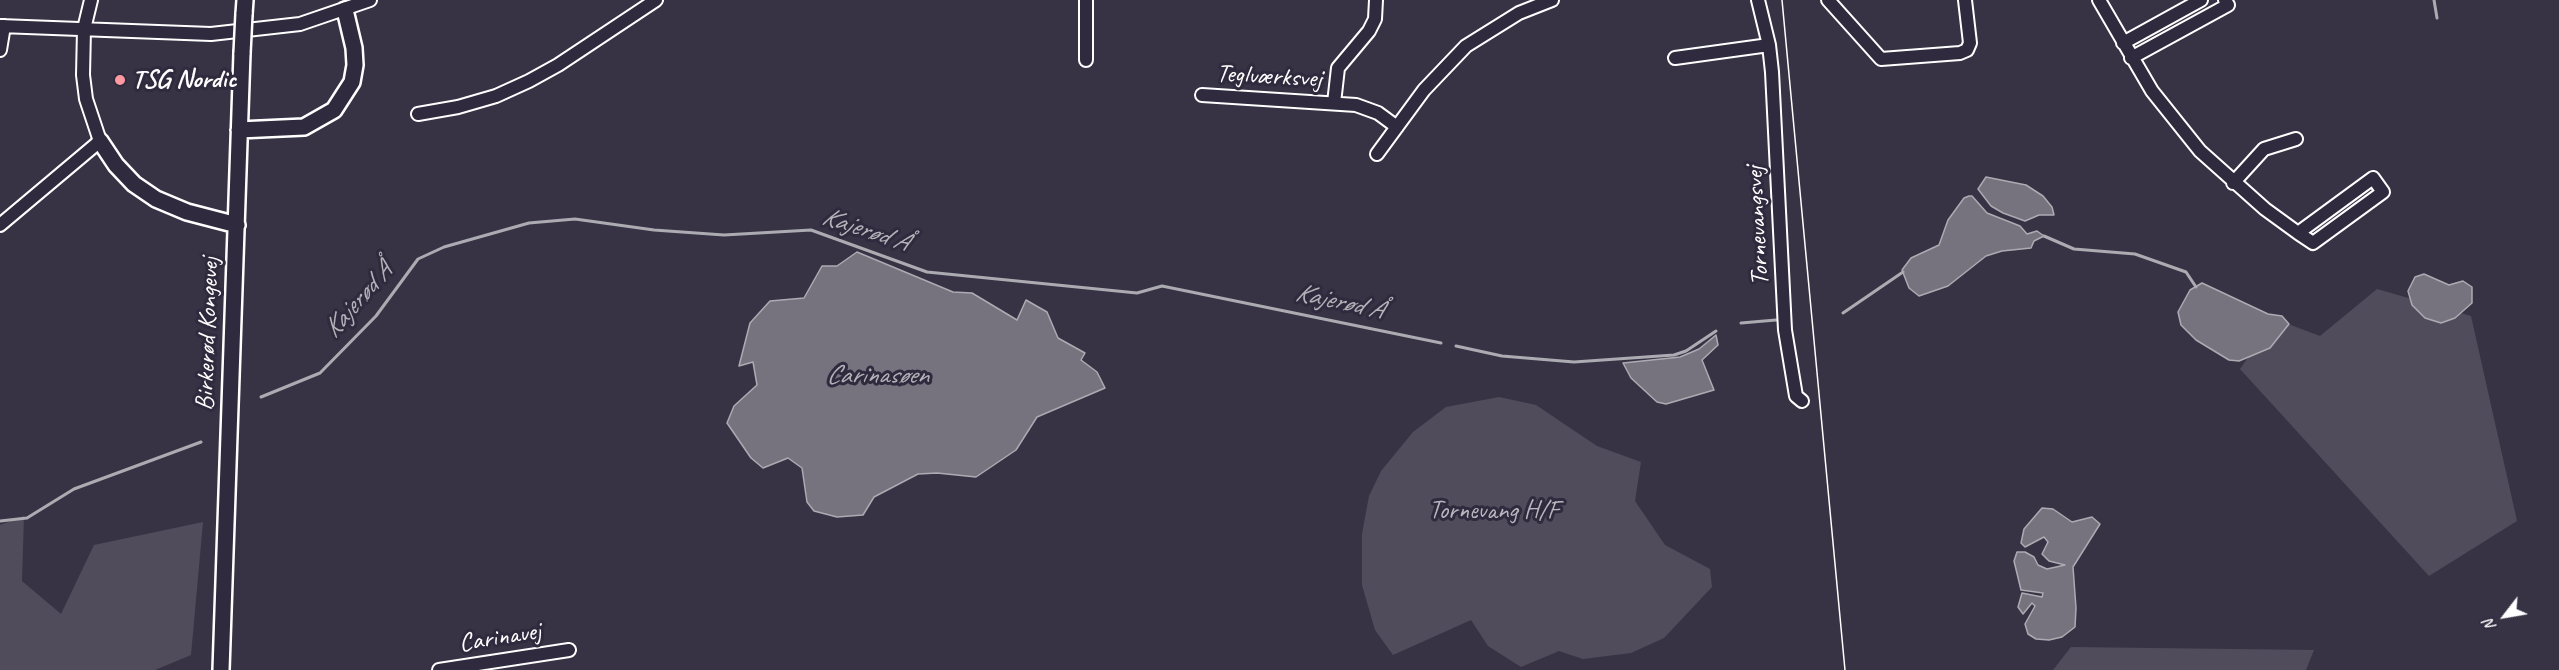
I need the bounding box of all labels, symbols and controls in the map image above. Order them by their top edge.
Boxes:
street label: Teglværksvej [1216,59,1322,95]
place label: TSG Nordic [132,64,236,96]
marker: TSG Nordic [113,73,127,87]
street label: Tornevangsvej [1739,165,1777,287]
water label: Kajerød Å [818,201,912,259]
street label: Birkerød Kongevej [190,257,226,411]
water label: Kajerød Å [317,257,399,345]
water label: Kajerød Å [1292,277,1386,327]
water label: Carinasøen [826,360,928,392]
park label: Tornevang H/F [1429,495,1559,527]
north arrow [2475,586,2535,646]
street label: Carinavej [457,616,543,660]
text: N [2478,616,2501,635]

